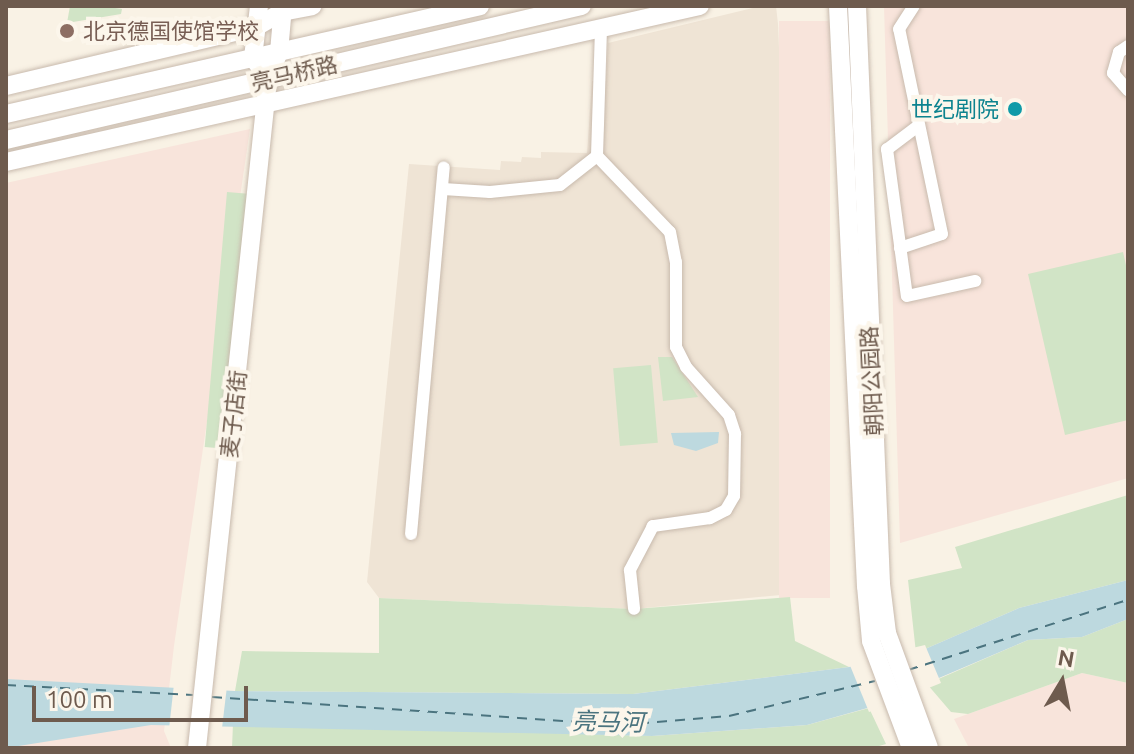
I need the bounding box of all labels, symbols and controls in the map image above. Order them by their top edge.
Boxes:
place label: 北京德国使馆学校 [83,18,259,44]
marker: 北京德国使馆学校 [58,22,76,40]
street label: 亮马桥路 [248,50,340,96]
place label: 世纪剧院 [911,96,999,122]
marker: 世纪剧院 [1006,100,1024,118]
street label: 朝阳公园路 [855,325,887,437]
street label: 麦子店街 [215,369,251,459]
north arrow [1022,642,1102,722]
text: N [1056,644,1077,672]
scale bar [36,670,252,720]
text: 100 m [46,686,113,713]
water label: 亮马河 [572,707,644,737]

